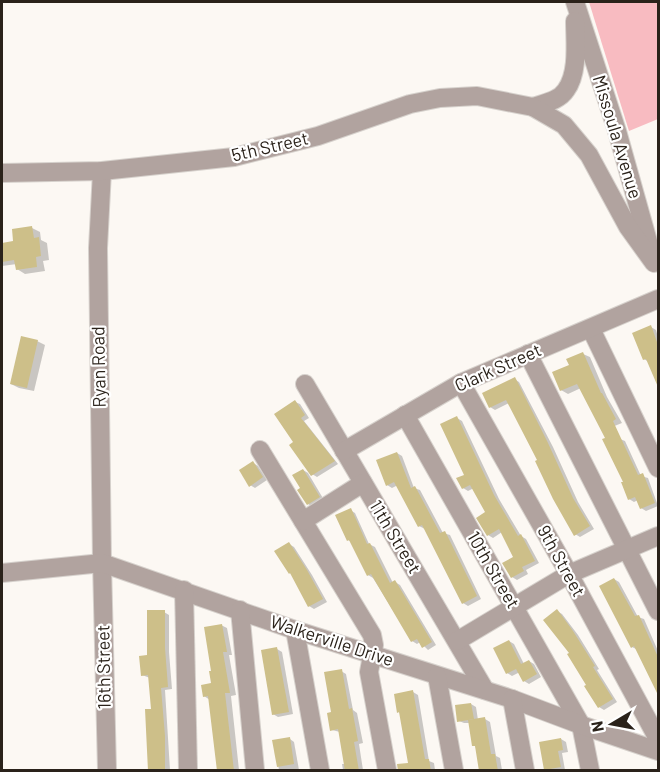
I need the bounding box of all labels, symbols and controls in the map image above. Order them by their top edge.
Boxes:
street label: Missoula Avenue [589,72,647,201]
street label: 5th Street [229,127,310,166]
street label: Ryan Road [86,326,110,408]
street label: Clark Street [451,338,544,396]
street label: 11th Street [365,496,426,577]
street label: 9th Street [533,521,590,600]
street label: 10th Street [463,527,525,612]
street label: Walkerville Drive [268,610,397,670]
street label: 16th Street [91,625,115,709]
north arrow [582,694,642,754]
text: N [586,720,607,734]

